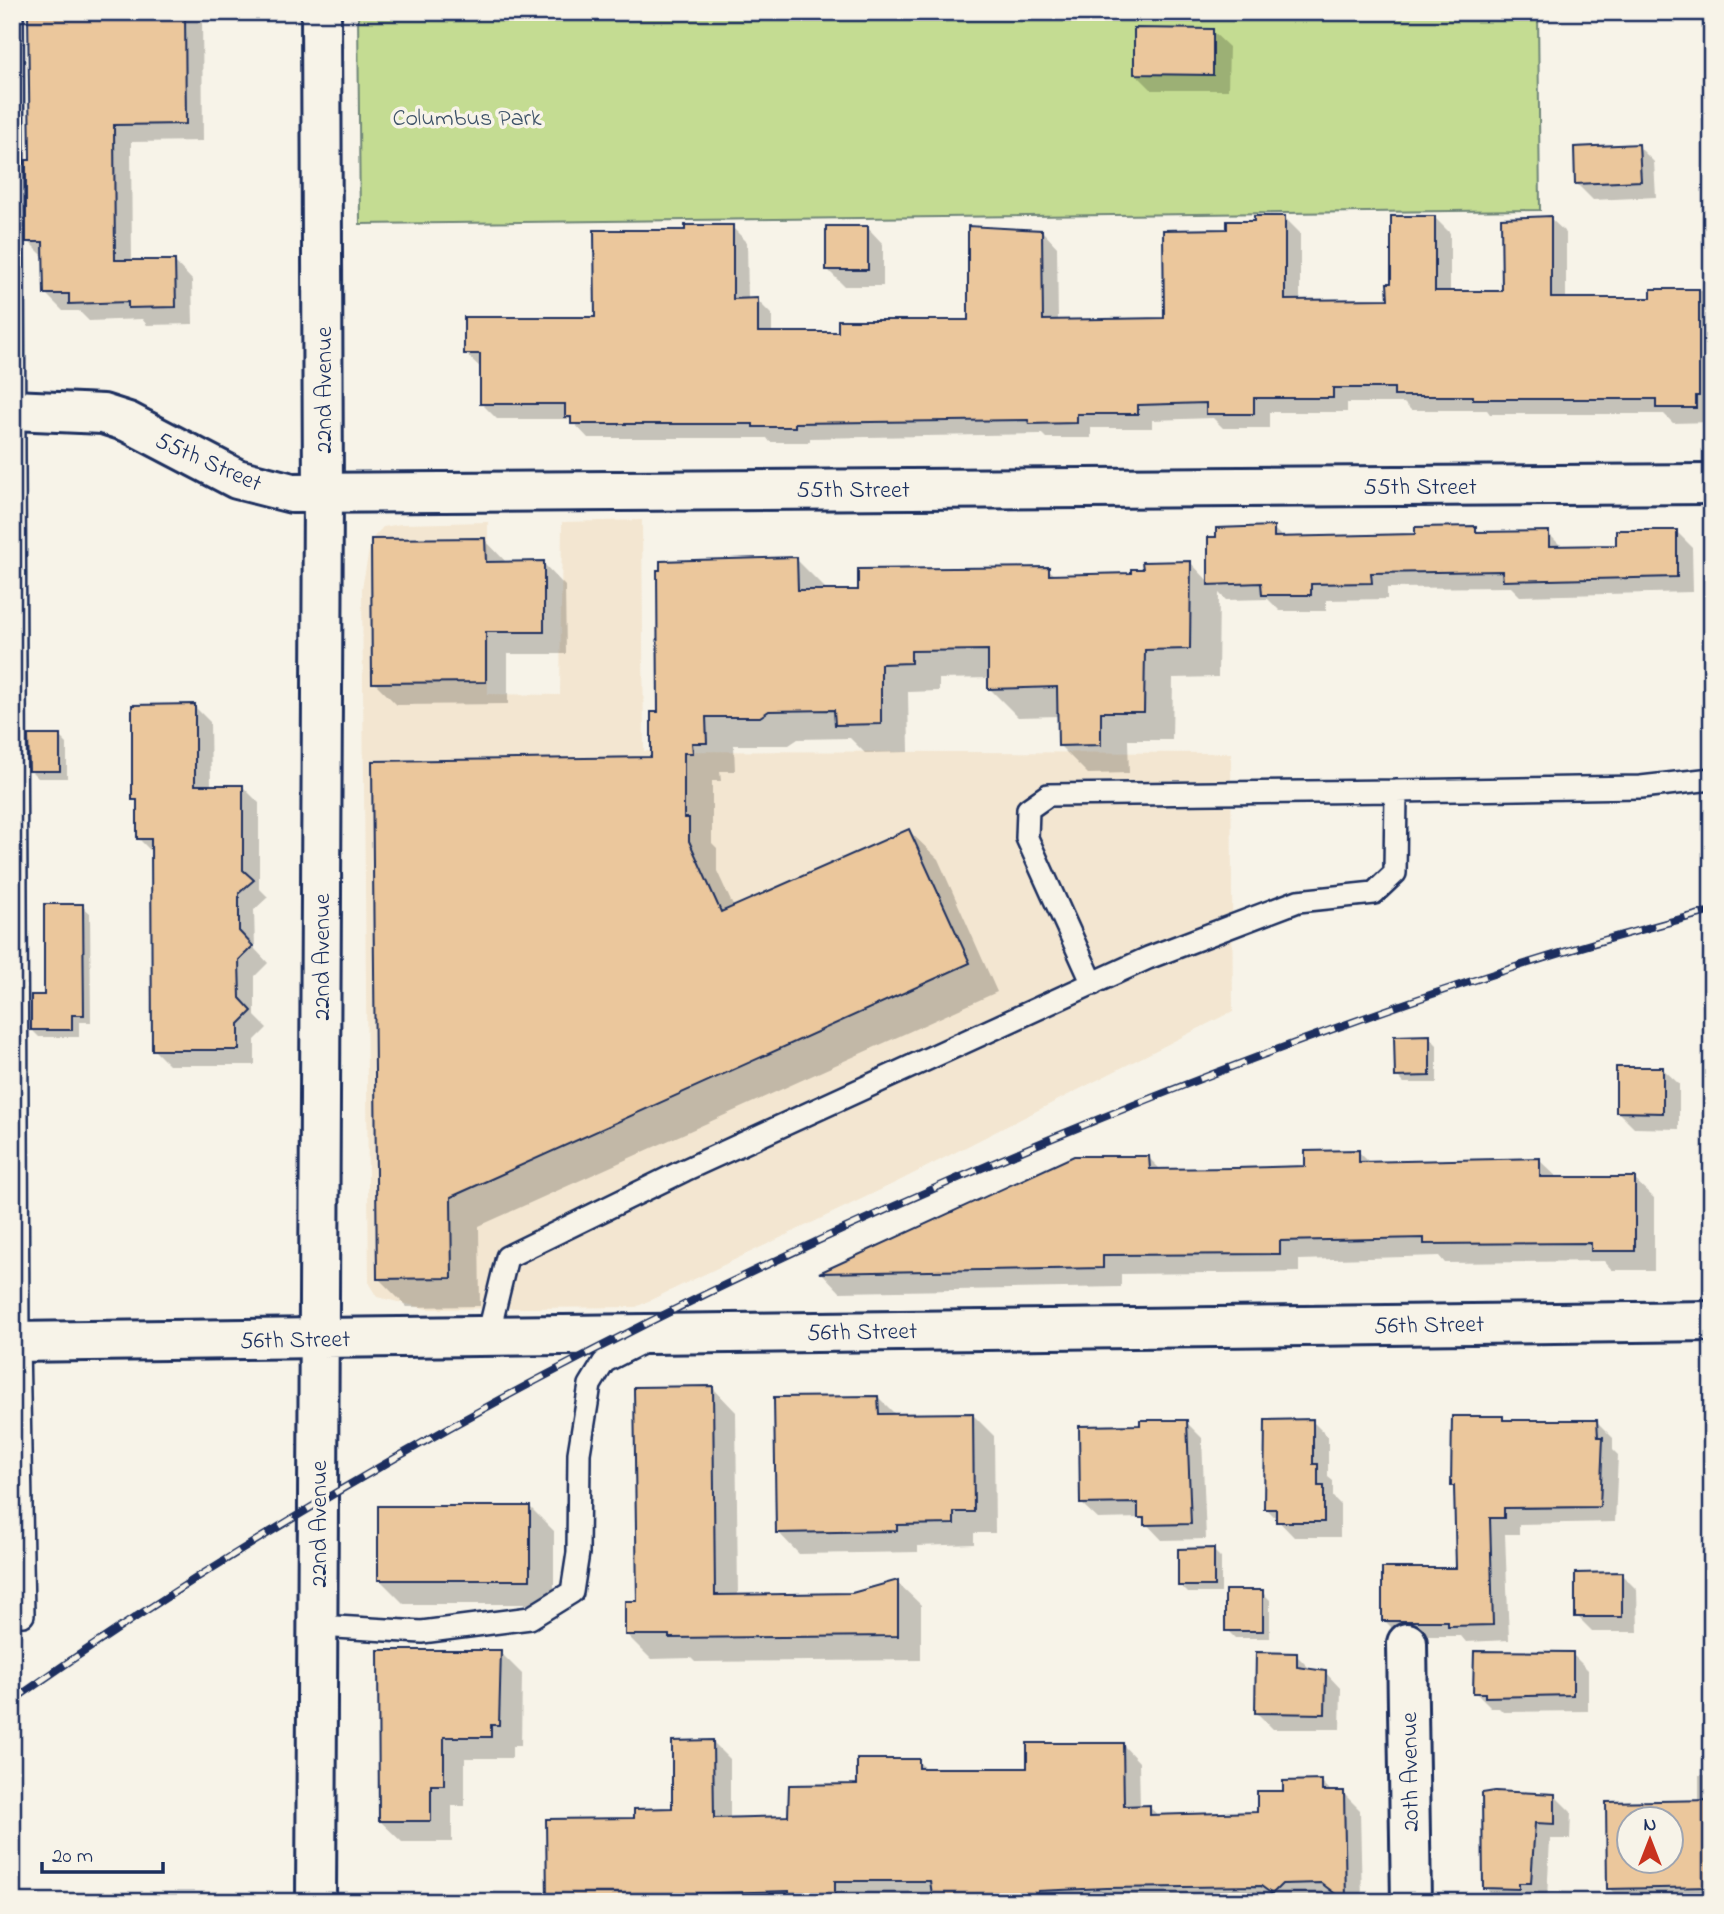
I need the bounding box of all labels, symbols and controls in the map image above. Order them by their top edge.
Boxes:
park label: Columbus Park [392,102,542,137]
street label: 22nd Avenue [308,326,343,453]
street label: 55th Street [149,424,267,502]
street label: 55th Street [1363,471,1477,506]
street label: 55th Street [796,474,910,509]
street label: 22nd Avenue [306,893,341,1020]
street label: 56th Street [1374,1308,1484,1345]
street label: 56th Street [807,1315,917,1352]
street label: 56th Street [240,1323,350,1360]
street label: 22nd Avenue [303,1460,338,1587]
street label: 20th Avenue [1393,1712,1430,1832]
north arrow [1616,1806,1686,1876]
text: N [1644,1812,1657,1839]
scale bar [42,1830,163,1874]
text: 20 m [52,1842,93,1872]

